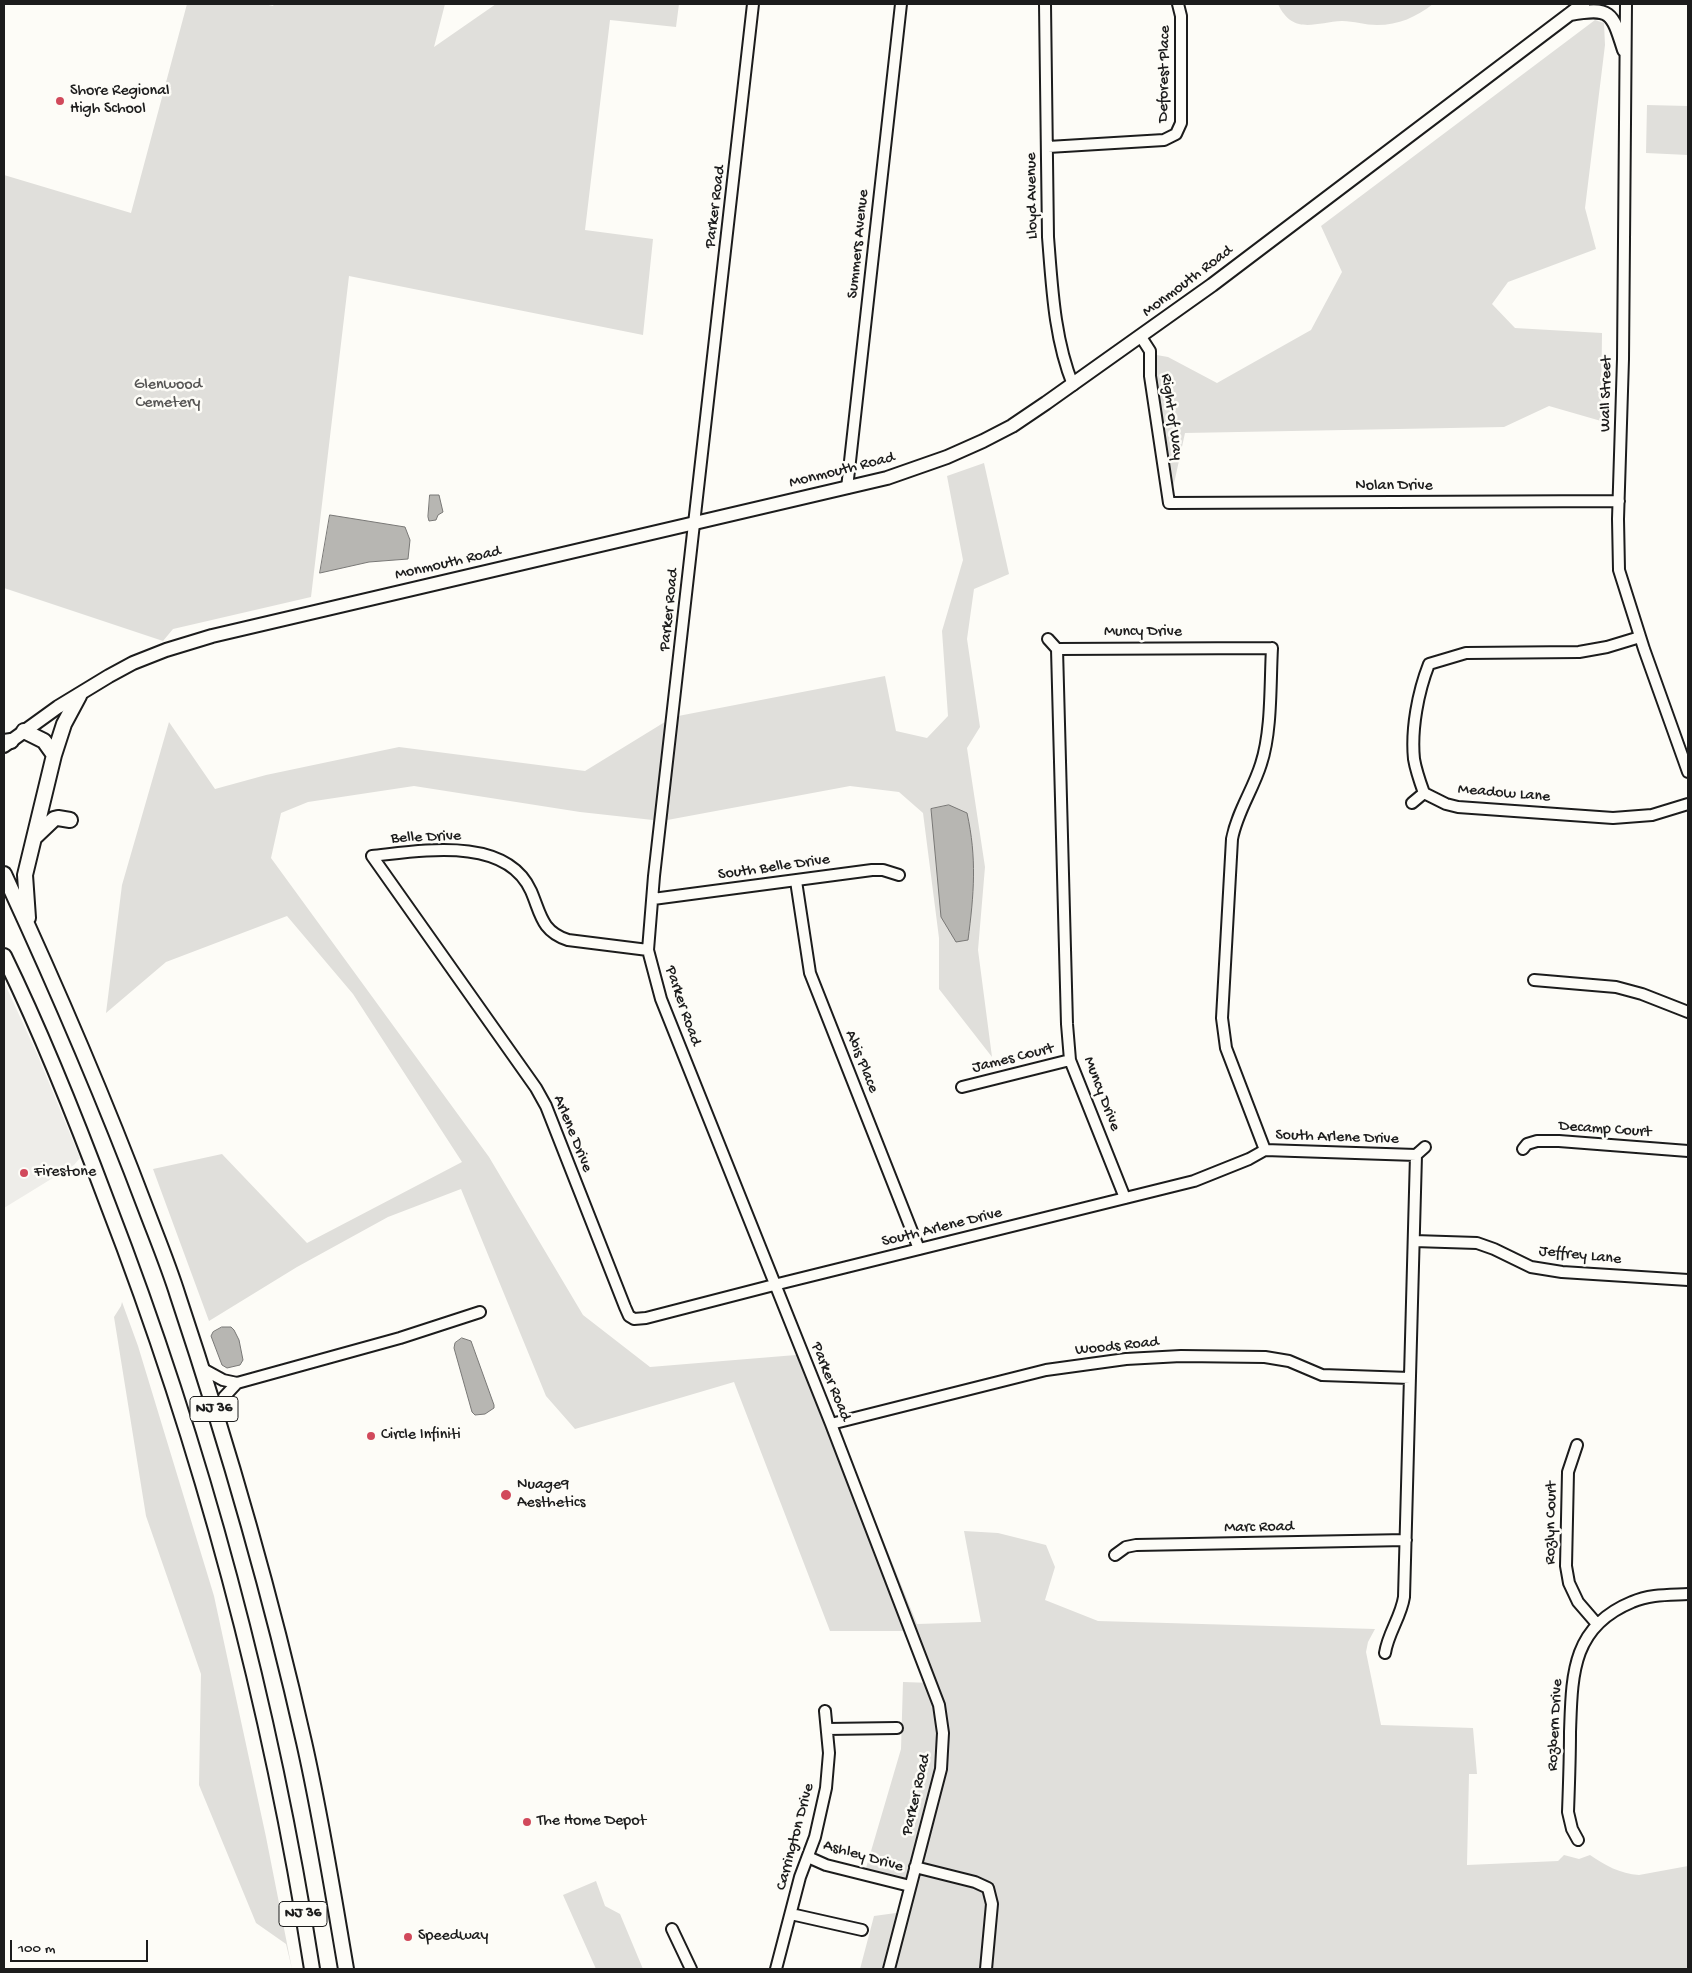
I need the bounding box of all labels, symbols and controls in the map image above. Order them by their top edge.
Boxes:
street label: Deforest Place [1155,25,1175,123]
place label: Shore Regional High School [70,82,170,120]
marker: Shore Regional High School [54,95,66,107]
street label: Lloyd Avenue [1023,152,1043,240]
street label: Parker Road [701,165,731,249]
street label: Summers Avenue [844,189,874,299]
street label: Monmouth Road [1139,242,1237,322]
street label: Wall Street [1597,356,1617,432]
street label: Right of Way [1155,372,1187,462]
park label: Glenwood Cemetery [134,376,202,414]
street label: Monmouth Road [787,449,897,493]
street label: Nolan Drive [1355,477,1433,497]
street label: Monmouth Road [393,542,503,586]
street label: Parker Road [656,568,684,652]
street label: Muncy Drive [1104,623,1182,643]
street label: Meadow Lane [1457,780,1551,808]
street label: Belle Drive [390,827,462,849]
street label: South Belle Drive [717,851,831,885]
street label: Parker Road [659,964,705,1048]
street label: Abis Place [840,1028,882,1096]
street label: James Court [970,1040,1056,1078]
street label: Muncy Drive [1078,1054,1124,1134]
street label: Arlene Drive [548,1093,596,1175]
street label: Decamp Court [1558,1117,1652,1143]
street label: South Arlene Drive [1275,1126,1399,1150]
place label: Firestone [34,1163,96,1183]
marker: Firestone [18,1167,30,1179]
street label: South Arlene Drive [880,1204,1004,1252]
street label: Jeffrey Lane [1538,1242,1622,1270]
street label: Woods Road [1074,1333,1160,1361]
street label: Parker Road [806,1340,854,1424]
road number: NJ 36 [190,1396,238,1422]
place label: Circle Infiniti [381,1426,461,1446]
marker: Circle Infiniti [365,1430,377,1442]
place label: Nuage9 Aesthetics [517,1476,585,1514]
street label: Rozlyn Court [1542,1481,1562,1565]
marker: Nuage9 Aesthetics [499,1488,513,1502]
street label: Marc Road [1224,1518,1294,1538]
street label: Rozbern Drive [1544,1678,1568,1772]
street label: Parker Road [898,1752,936,1838]
street label: Carrington Drive [772,1781,820,1893]
place label: The Home Depot [537,1812,646,1832]
marker: The Home Depot [521,1816,533,1828]
street label: Ashley Drive [821,1836,905,1878]
road number: NJ 36 [279,1902,327,1926]
place label: Speedway [418,1927,488,1947]
scale bar [12,1930,150,1962]
marker: Speedway [402,1931,414,1943]
text: 100 m [18,1940,55,1958]

